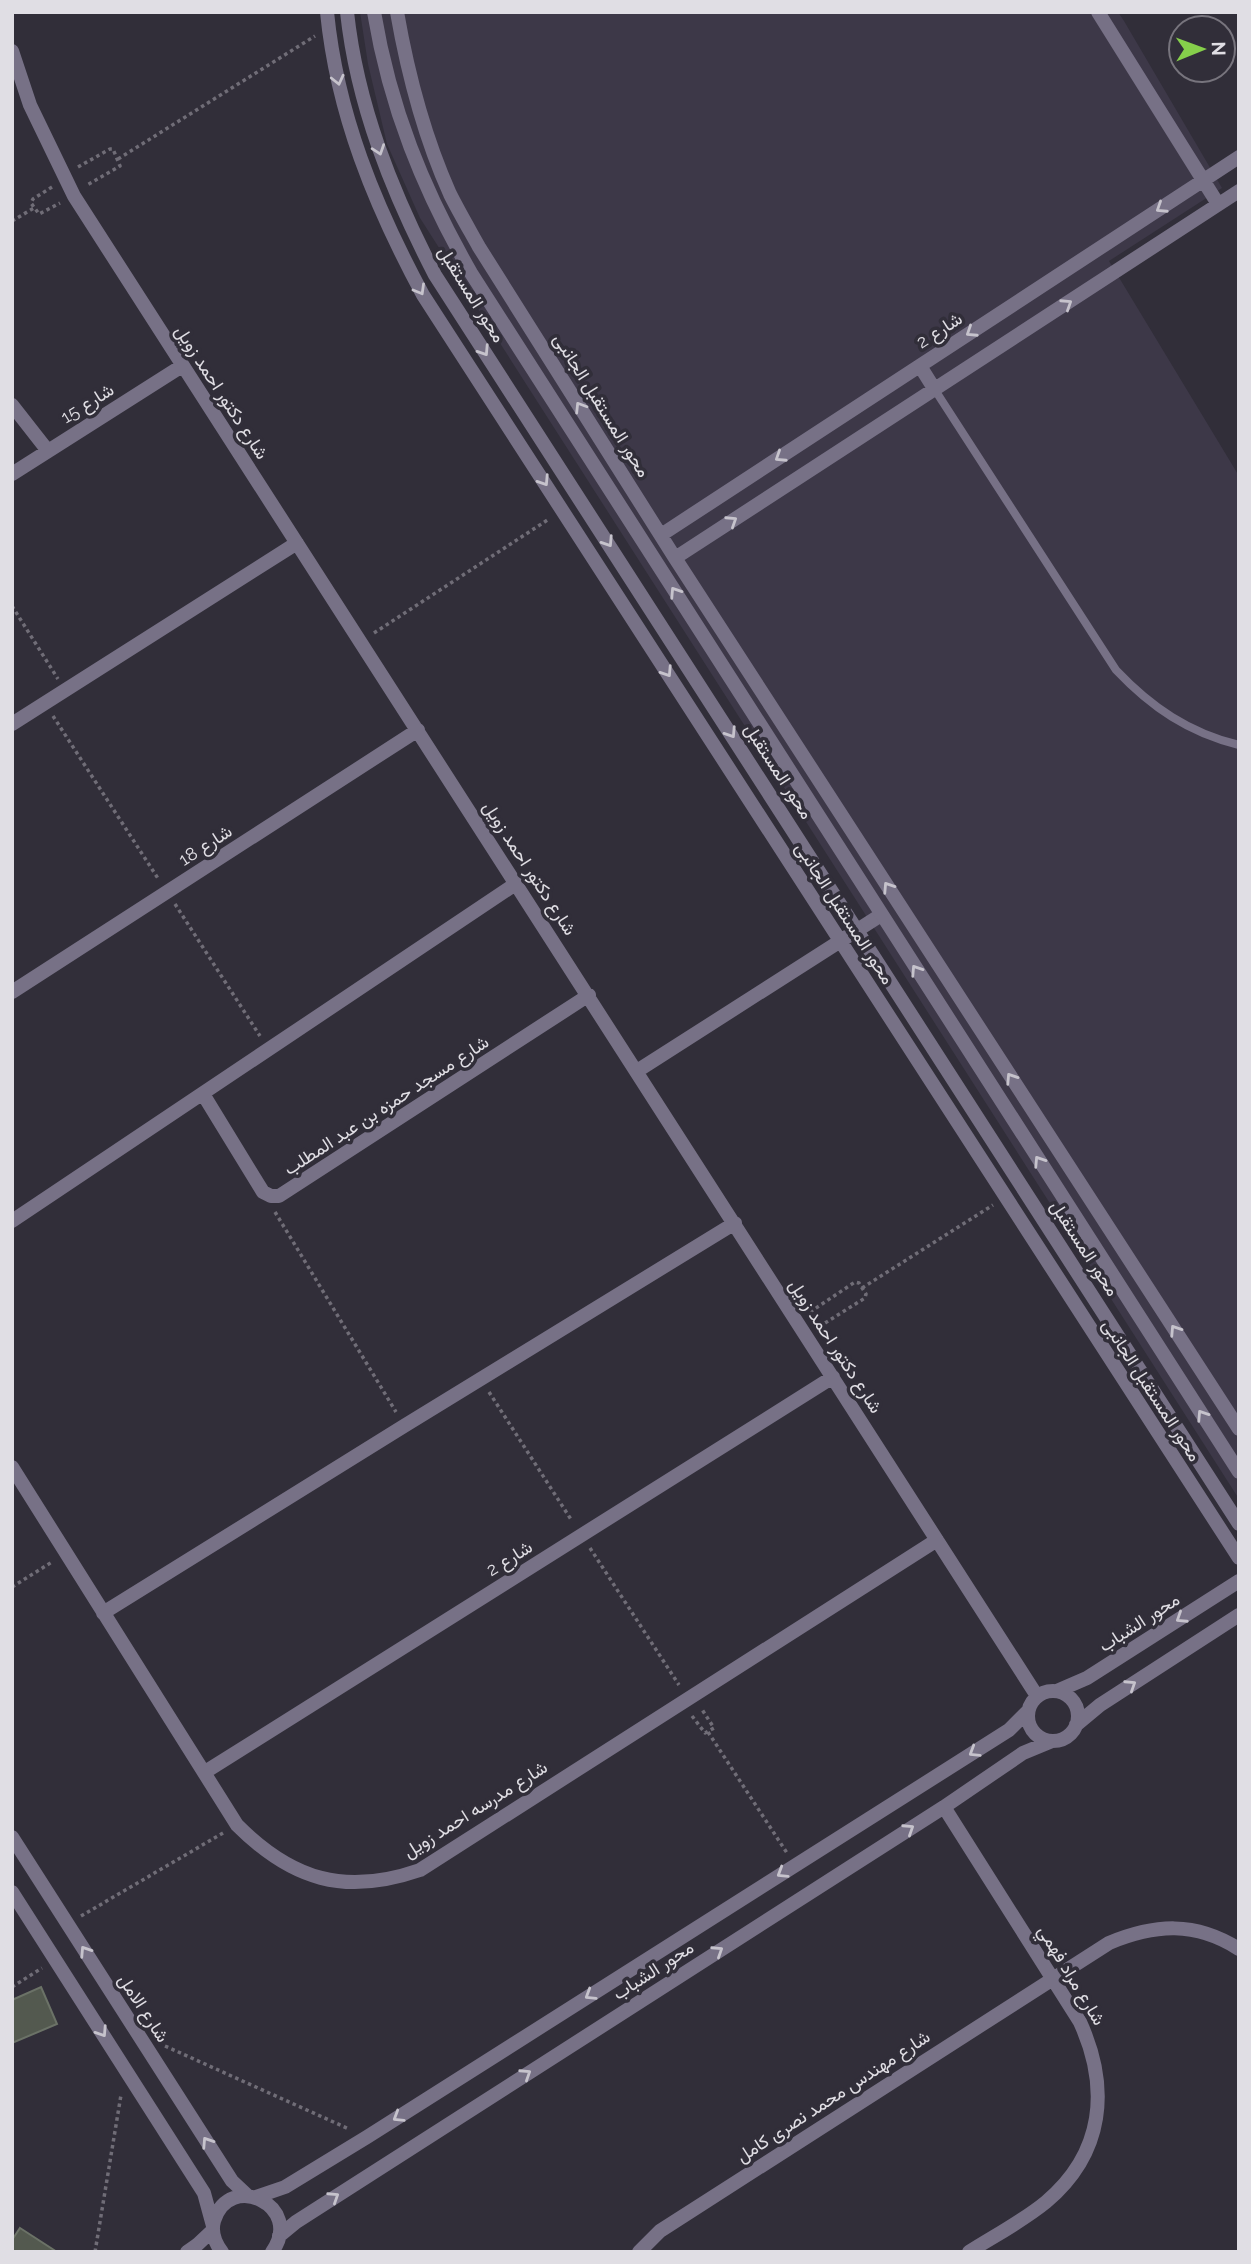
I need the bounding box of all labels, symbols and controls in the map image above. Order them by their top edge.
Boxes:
north arrow [1167,14,1237,84]
text: N [1208,41,1230,56]
one-way arrow [329,73,344,85]
one-way arrow [371,143,385,156]
one-way arrow [1156,199,1169,212]
street label: محور المستقبل [433,242,510,347]
one-way arrow [412,283,425,296]
one-way arrow [1059,299,1072,312]
street label: شارع 2 [912,308,967,354]
street label: شارع دكتور احمد زويل [169,321,273,464]
one-way arrow [966,324,979,337]
street label: محور المستقبل الجانبى [548,329,655,481]
one-way arrow [476,343,488,356]
street label: شارع 15 [57,379,118,429]
one-way arrow [575,401,588,414]
one-way arrow [775,448,788,461]
one-way arrow [536,474,549,487]
one-way arrow [724,516,737,529]
one-way arrow [599,534,612,547]
one-way arrow [671,587,684,600]
one-way arrow [659,665,672,678]
street label: محور المستقبل [739,719,818,823]
one-way arrow [723,725,735,738]
street label: شارع دكتور احمد زويل [477,797,581,940]
street label: شارع 18 [174,820,237,872]
street label: محور المستقبل الجانبى [790,838,899,989]
one-way arrow [883,881,896,894]
one-way arrow [912,964,925,977]
street label: شارع مسجد حمزه بن عبد المطلب [280,1031,493,1181]
one-way arrow [1007,1072,1020,1085]
one-way arrow [1035,1156,1048,1169]
street label: محور المستقبل [1045,1196,1124,1300]
street label: شارع دكتور احمد زويل [783,1275,887,1418]
street label: محور المستقبل الجانبى [1097,1315,1206,1466]
one-way arrow [1171,1325,1183,1338]
one-way arrow [1197,1409,1210,1422]
street label: شارع 2 [482,1536,537,1582]
street label: محور الشباب [1095,1588,1184,1657]
one-way arrow [1176,1610,1189,1623]
one-way arrow [1123,1680,1136,1693]
one-way arrow [969,1743,982,1756]
street label: شارع مدرسه احمد زويل [399,1756,552,1864]
one-way arrow [902,1824,915,1837]
one-way arrow [776,1865,789,1878]
street label: شارع مراد فهمي [1030,1921,1110,2031]
street label: محور الشباب [609,1936,698,2005]
one-way arrow [80,1946,93,1959]
one-way arrow [710,1947,723,1960]
street label: شارع الامل [113,1970,174,2047]
one-way arrow [584,1987,597,2000]
one-way arrow [94,2024,106,2037]
street label: شارع مهندس محمد نصرى كامل [732,2026,935,2168]
one-way arrow [518,2070,531,2082]
one-way arrow [392,2109,405,2122]
one-way arrow [203,2137,216,2150]
one-way arrow [327,2192,340,2205]

